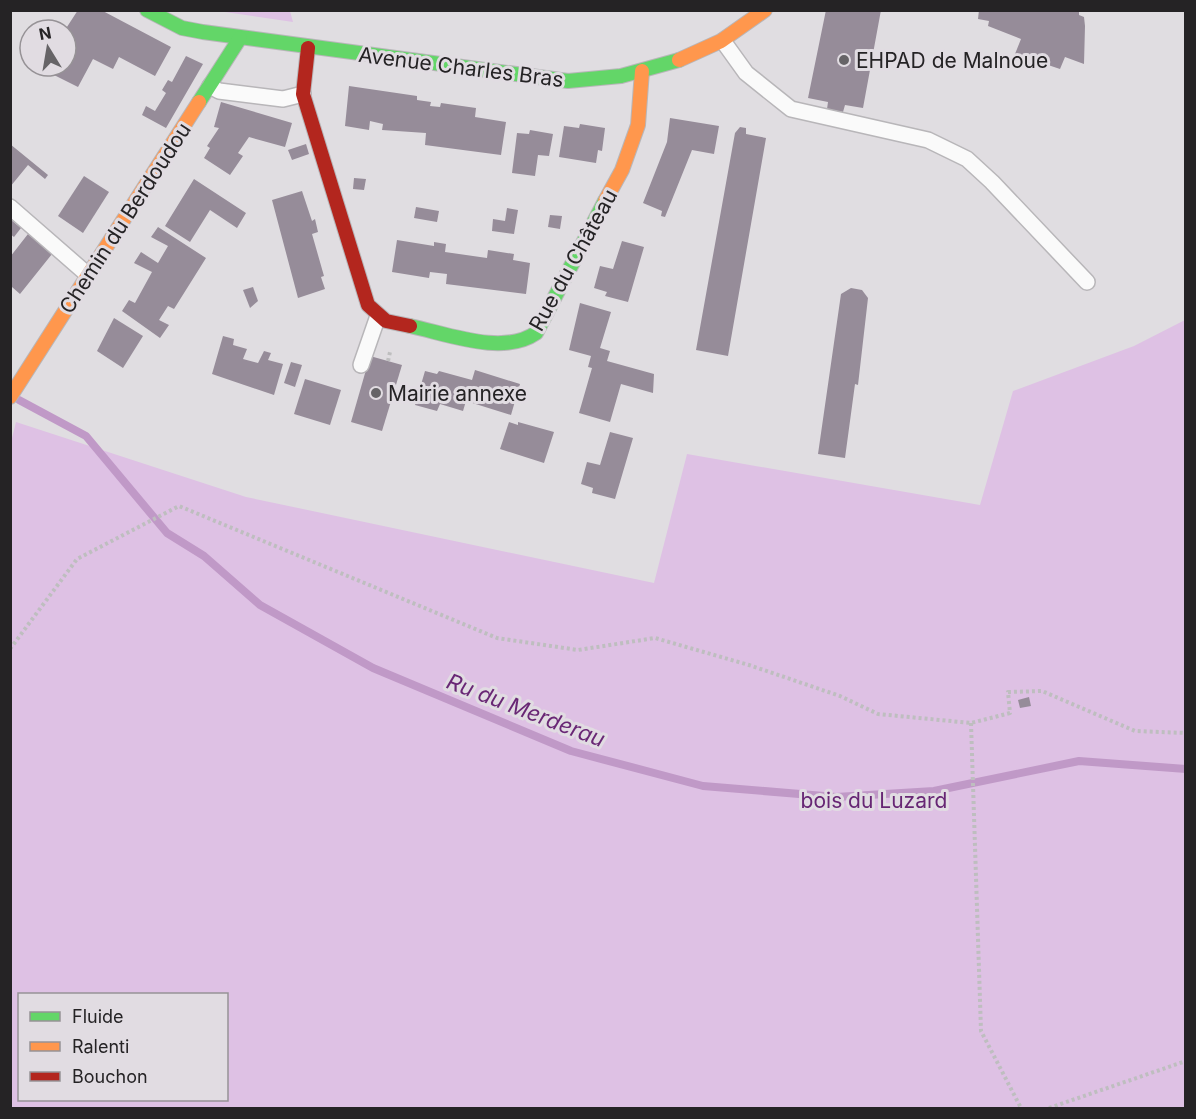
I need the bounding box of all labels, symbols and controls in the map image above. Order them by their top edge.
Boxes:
north arrow [18,18,78,78]
text: N [37,22,53,44]
street label: Avenue Charles Bras [357,42,565,92]
place label: EHPAD de Malnoue [856,48,1048,73]
marker: EHPAD de Malnoue [837,53,851,67]
street label: Chemin du Berdoudou [54,118,196,318]
street label: Rue du Château [524,185,622,335]
place label: Mairie annexe [388,381,527,406]
marker: Mairie annexe [369,386,383,400]
water label: Ru du Merderau [443,668,609,752]
park label: bois du Luzard [801,788,947,813]
legend [18,993,228,1101]
text: Fluide [72,1006,124,1027]
text: Ralenti [72,1036,129,1057]
text: Bouchon [72,1066,148,1087]

